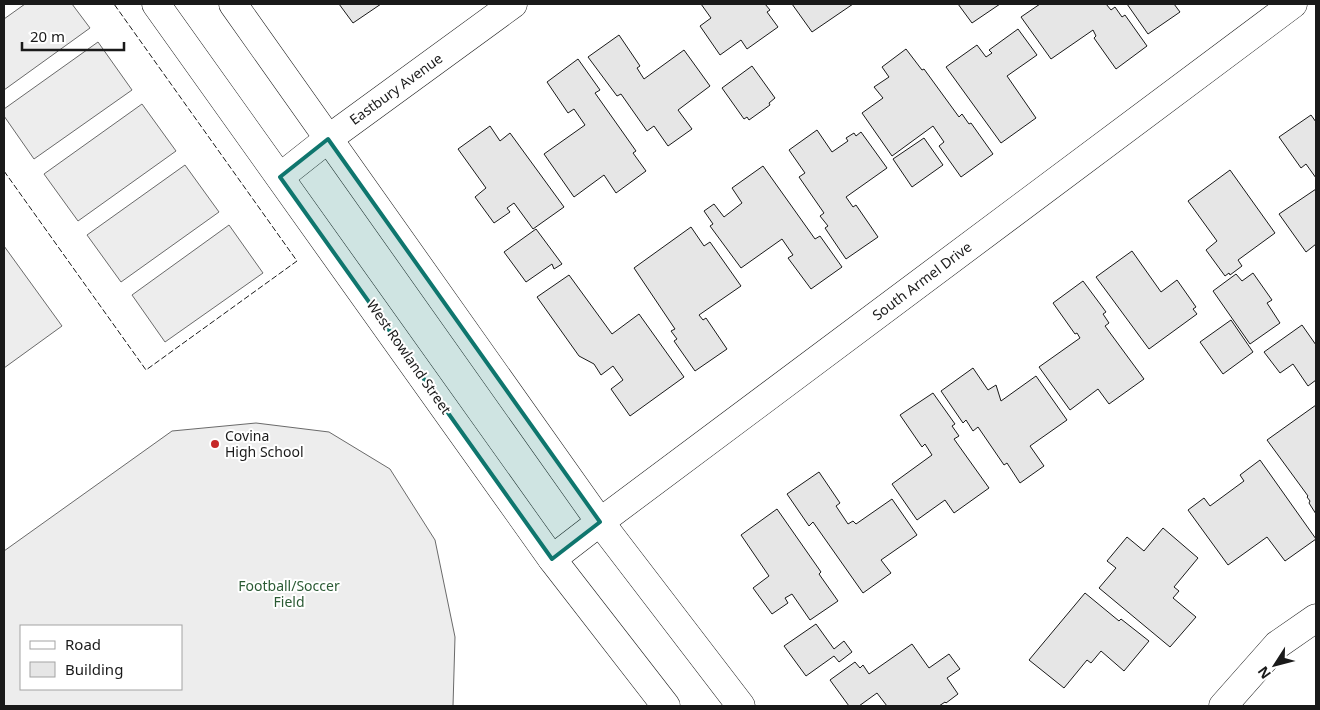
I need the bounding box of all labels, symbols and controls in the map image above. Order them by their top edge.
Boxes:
scale bar [22,20,125,52]
text: 20 m [30,26,65,46]
street label: Eastbury Avenue [345,48,446,129]
street label: South Armel Drive [868,237,975,324]
street label: West Rowland Street [363,296,456,418]
place label: Covina High School [225,426,304,461]
marker: Covina High School [209,438,221,450]
park label: Football/Soccer Field [238,576,340,611]
legend [20,625,182,690]
text: Road [65,634,101,654]
north arrow [1250,640,1300,690]
text: Building [65,659,123,679]
text: N [1253,663,1275,683]

